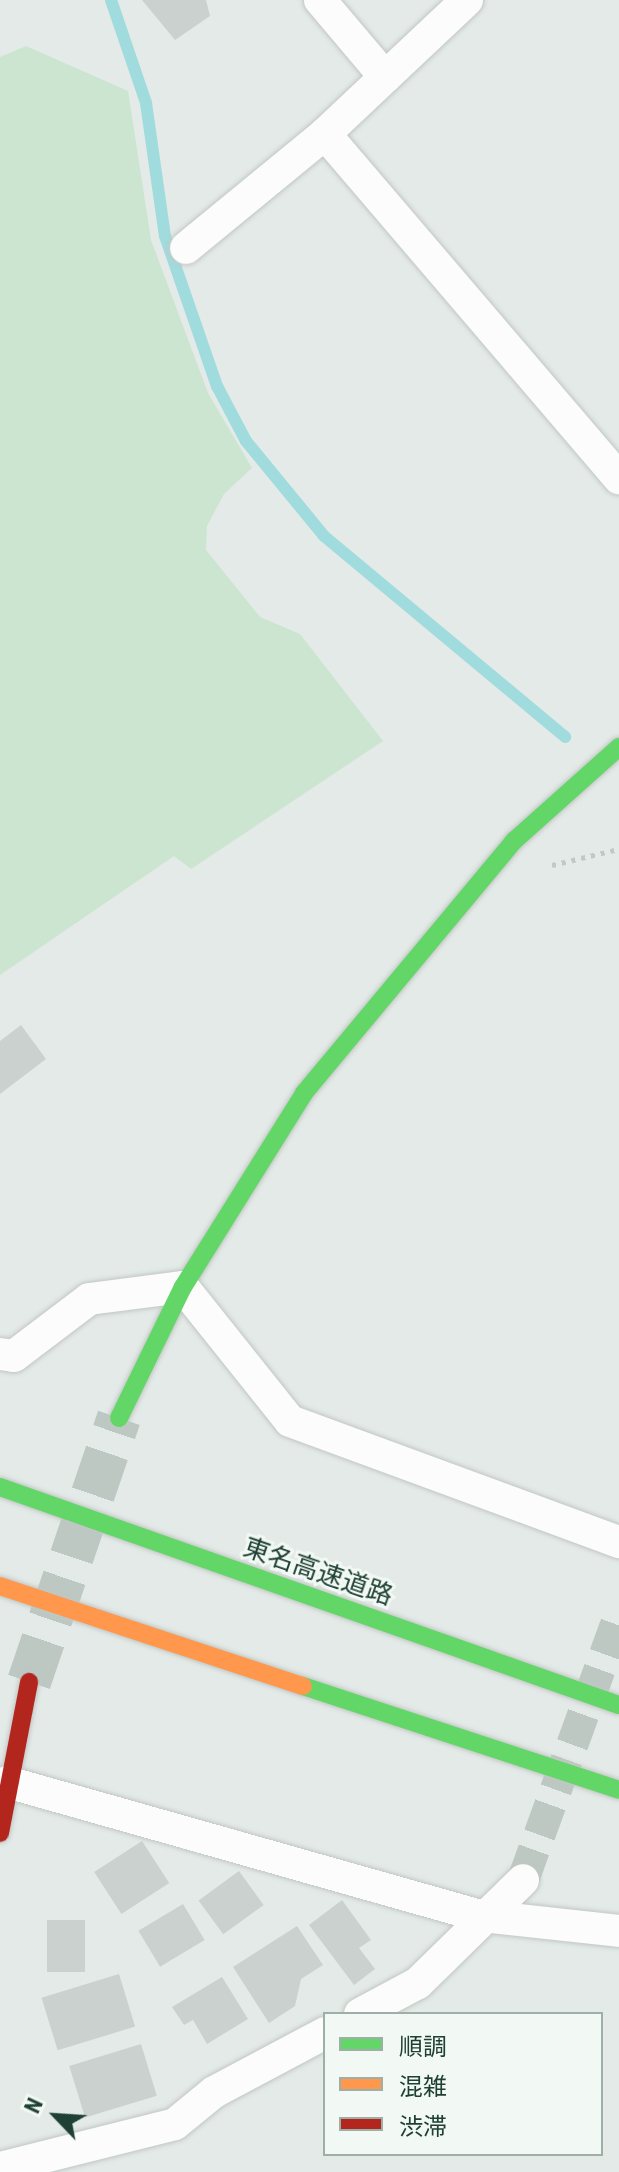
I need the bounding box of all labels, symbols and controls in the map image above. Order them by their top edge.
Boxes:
street label: 東名高速道路 [239,1532,397,1612]
legend [323,2012,603,2156]
text: 順調 [399,2033,447,2061]
text: 混雑 [399,2073,447,2101]
north arrow [16,2076,96,2156]
text: N [20,2094,48,2117]
text: 渋滞 [399,2113,447,2141]

